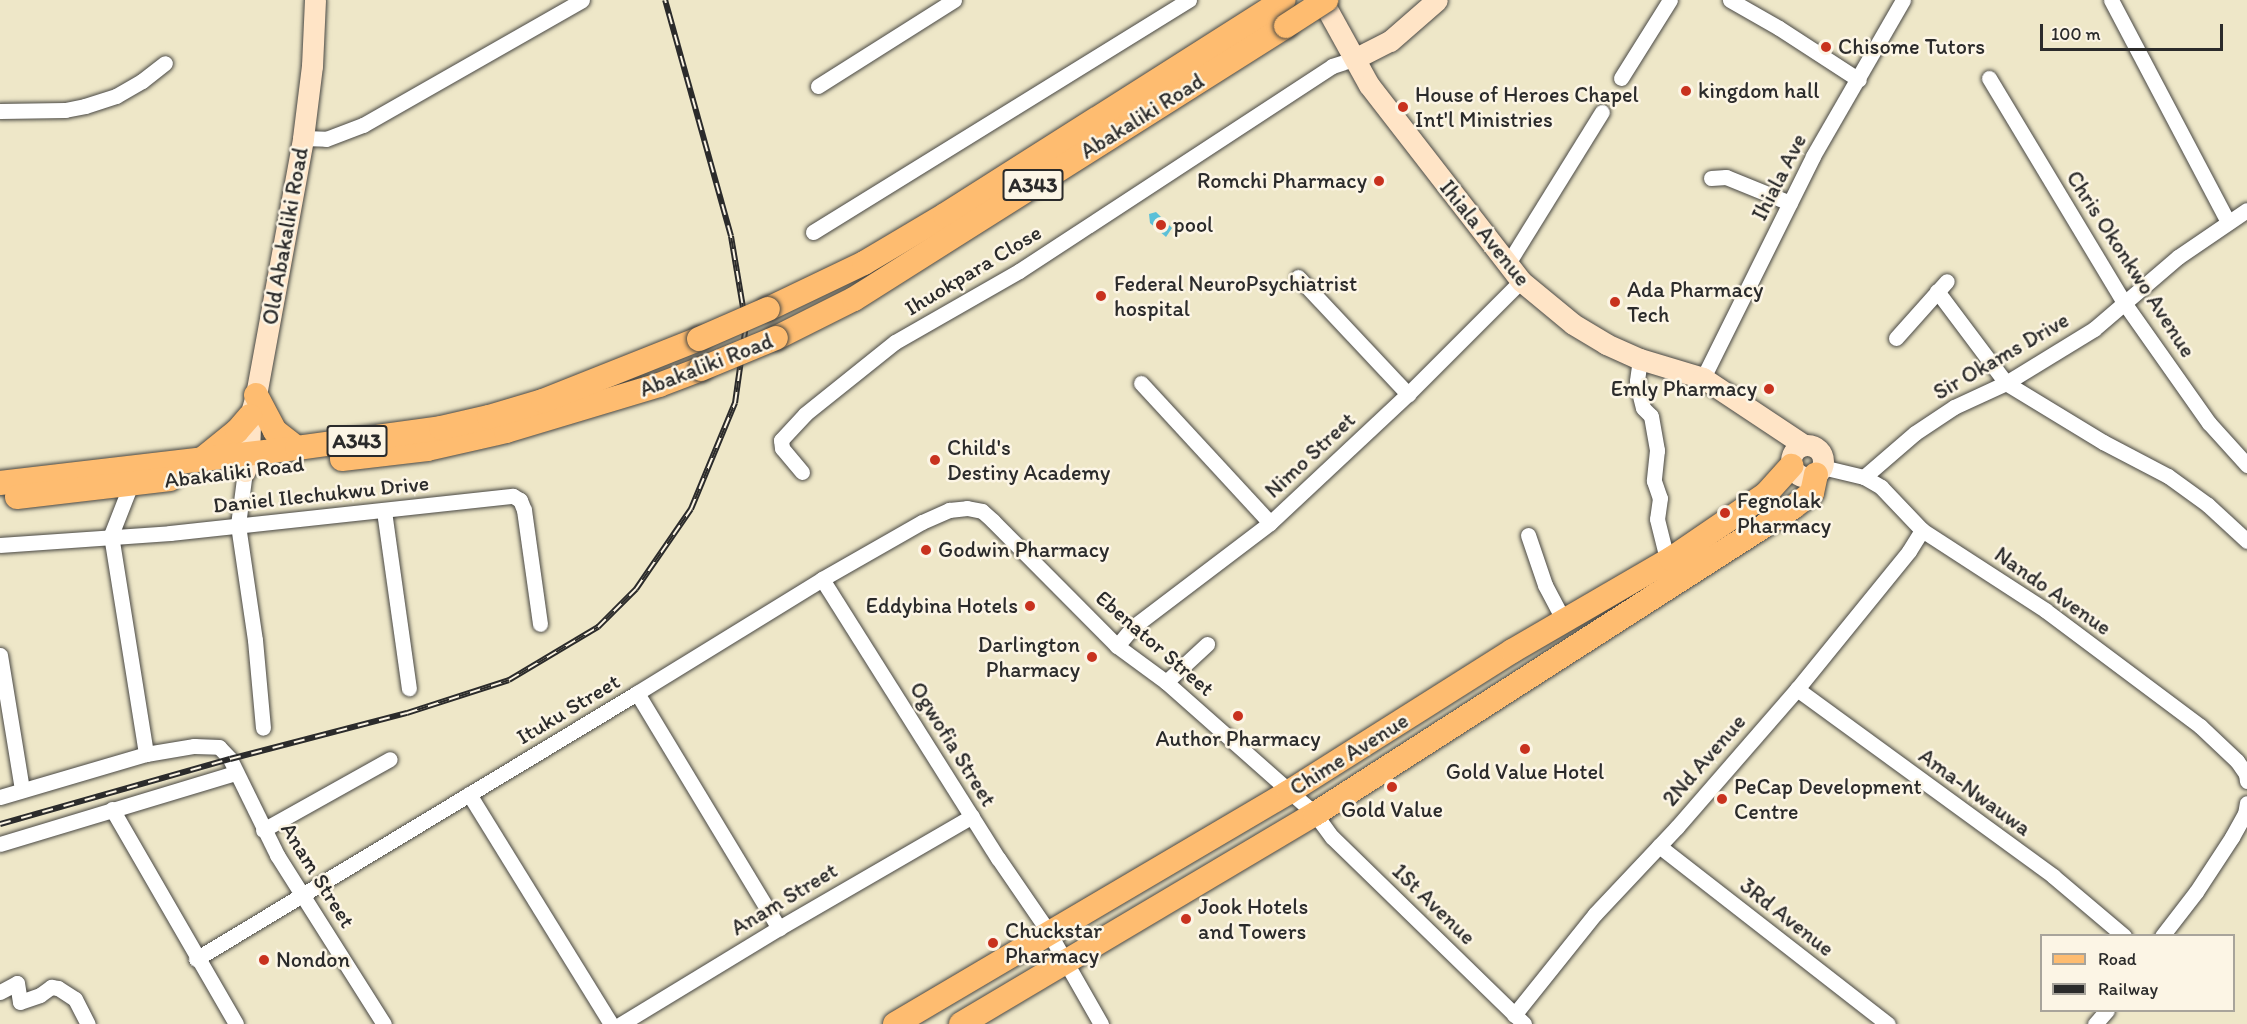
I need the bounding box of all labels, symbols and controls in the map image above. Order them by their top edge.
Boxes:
scale bar [2043,12,2226,50]
text: 100 m [2051,23,2101,45]
place label: Chisome Tutors [1838,34,1985,60]
marker: Chisome Tutors [1819,40,1833,54]
street label: Abakaliki Road [1076,68,1208,164]
place label: kingdom hall [1698,78,1820,104]
place label: House of Heroes Chapel Int'l Ministries [1415,81,1639,132]
marker: kingdom hall [1679,84,1693,98]
marker: House of Heroes Chapel Int'l Ministries [1396,100,1410,114]
street label: Ihiala Ave [1746,129,1812,225]
street label: Old Abakaliki Road [256,146,314,326]
street label: Chris Okonkwo Avenue [2061,166,2201,362]
road number: A343 [1002,167,1064,203]
place label: Romchi Pharmacy [1198,168,1367,194]
marker: Romchi Pharmacy [1372,174,1386,188]
street label: Ihiala Avenue [1435,175,1535,291]
place label: pool [1173,212,1213,238]
marker: pool [1154,218,1168,232]
street label: Ihuokpara Close [900,219,1046,321]
place label: Federal NeuroPsychiatrist hospital [1114,270,1357,322]
place label: Ada Pharmacy Tech [1627,276,1764,328]
marker: Federal NeuroPsychiatrist hospital [1092,287,1110,305]
marker: Ada Pharmacy Tech [1608,295,1622,309]
street label: Sir Okams Drive [1928,306,2074,406]
street label: Abakaliki Road [636,328,776,402]
place label: Emly Pharmacy [1611,376,1757,402]
marker: Emly Pharmacy [1762,382,1776,396]
street label: Nimo Street [1260,407,1360,503]
road number: A343 [326,423,388,459]
place label: Child's Destiny Academy [947,434,1110,486]
street label: Abakaliki Road [163,450,305,494]
marker: Child's Destiny Academy [928,453,942,467]
street label: Daniel Ilechukwu Drive [211,469,431,519]
place label: Fegnolak Pharmacy [1737,487,1831,538]
marker: Fegnolak Pharmacy [1718,506,1732,520]
place label: Godwin Pharmacy [938,537,1109,563]
street label: Nando Avenue [1990,541,2116,641]
marker: Godwin Pharmacy [919,543,933,557]
street label: Ebenator Street [1091,585,1219,701]
place label: Eddybina Hotels [866,593,1018,619]
marker: Eddybina Hotels [1023,599,1037,613]
place label: Darlington Pharmacy [978,631,1080,682]
marker: Darlington Pharmacy [1085,650,1099,664]
street label: Ituku Street [512,668,624,750]
street label: Ogwofia Street [904,677,1002,811]
street label: Chime Avenue [1285,707,1413,801]
marker: Author Pharmacy [1231,709,1245,723]
street label: 2Nd Avenue [1657,709,1751,811]
place label: Author Pharmacy [1156,726,1320,752]
marker: Gold Value Hotel [1518,742,1532,756]
street label: Ama-Nwauwa [1914,742,2036,842]
place label: Gold Value Hotel [1446,759,1604,785]
place label: PeCap Development Centre [1734,773,1922,824]
marker: Gold Value [1385,780,1399,794]
marker: PeCap Development Centre [1715,792,1729,806]
place label: Gold Value [1341,797,1443,823]
street label: Anam Street [275,818,361,932]
street label: Anam Street [726,857,842,941]
street label: 1St Avenue [1387,858,1481,950]
street label: 3Rd Avenue [1735,872,1839,962]
place label: Jook Hotels and Towers [1198,893,1308,944]
marker: Jook Hotels and Towers [1179,912,1193,926]
place label: Chuckstar Pharmacy [1005,917,1102,968]
legend [2040,934,2235,1012]
marker: Chuckstar Pharmacy [986,936,1000,950]
place label: Nondon [276,947,350,973]
text: Road [2098,948,2137,970]
marker: Nondon [257,953,271,967]
text: Railway [2098,978,2158,1000]

